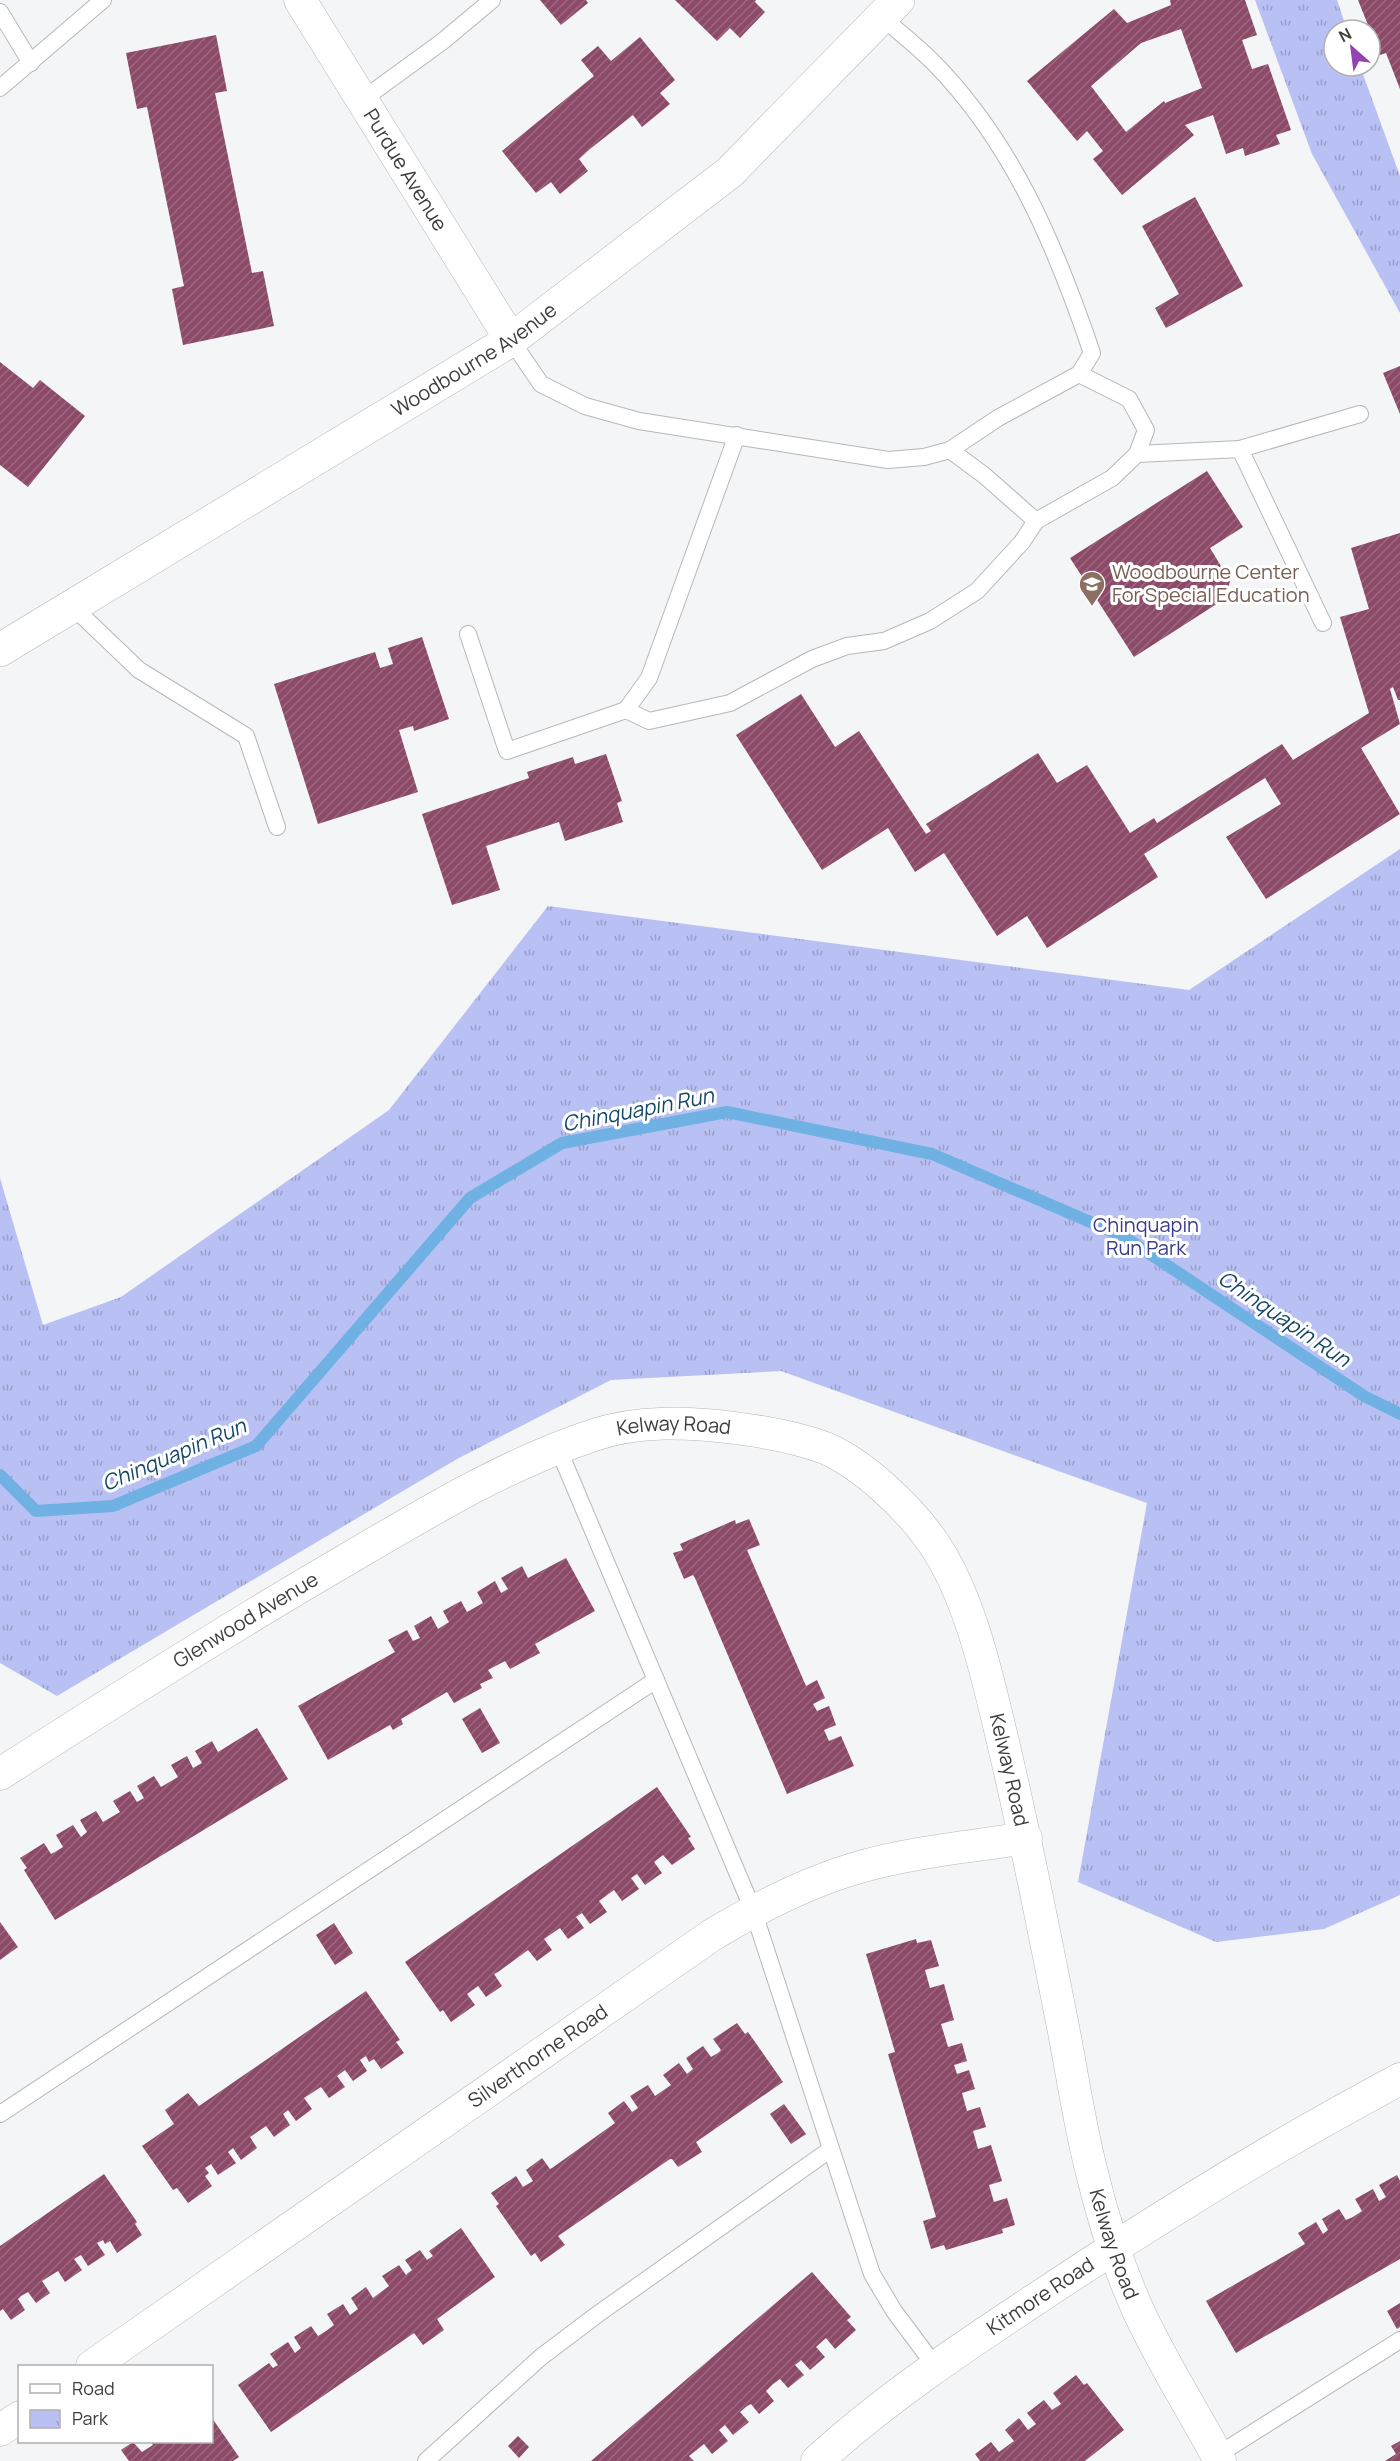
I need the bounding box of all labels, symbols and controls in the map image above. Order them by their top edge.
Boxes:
north arrow [1322,18,1382,78]
text: N [1335,22,1355,47]
street label: Purdue Avenue [358,104,454,236]
street label: Woodbourne Avenue [386,296,562,423]
place label: Woodbourne Center For Special Education [1112,558,1310,608]
school or university icon: Woodbourne Center For Special Education [1077,569,1107,607]
water label: Chinquapin Run [560,1080,717,1137]
park label: Chinquapin Run Park [1093,1211,1199,1261]
water label: Chinquapin Run [1213,1264,1357,1374]
street label: Kelway Road [614,1409,733,1442]
water label: Chinquapin Run [97,1411,251,1497]
street label: Glenwood Avenue [168,1565,323,1674]
street label: Kelway Road [984,1711,1036,1829]
street label: Silverthorne Road [462,1998,613,2114]
street label: Kelway Road [1084,2186,1146,2303]
street label: Kitmore Road [981,2250,1099,2341]
legend [18,2365,213,2443]
text: Road [72,2376,115,2400]
text: Park [72,2406,109,2430]

